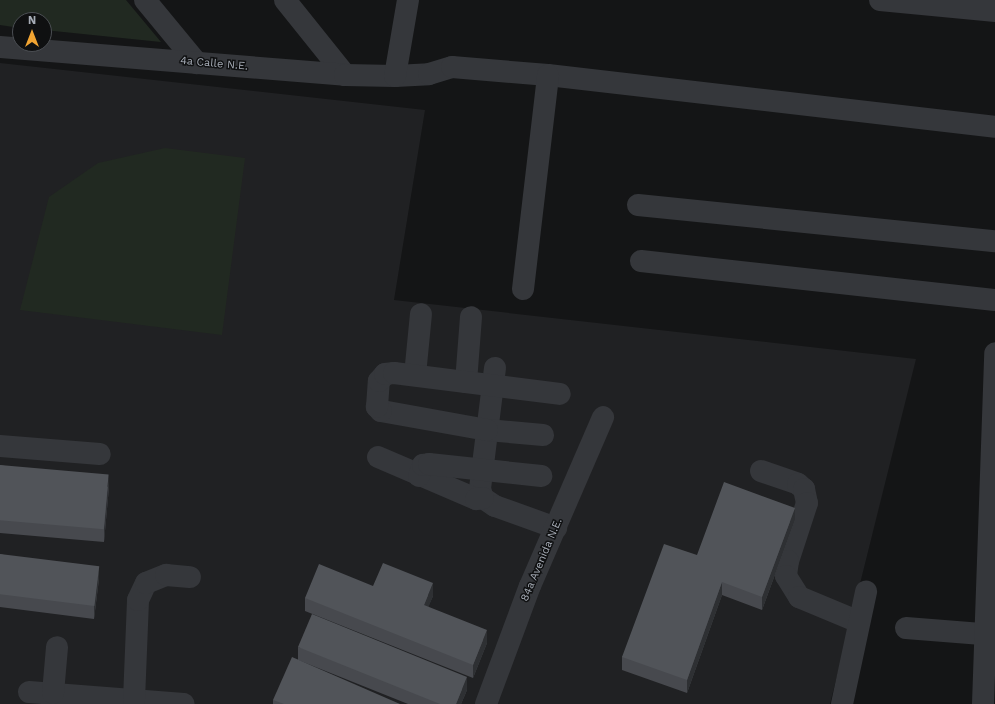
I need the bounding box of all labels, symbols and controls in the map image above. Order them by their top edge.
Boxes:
north arrow [12,12,52,52]
text: N [28,14,36,27]
street label: 4a Calle N.E. [179,54,249,74]
street label: 84a Avenida N.E. [518,516,566,604]

